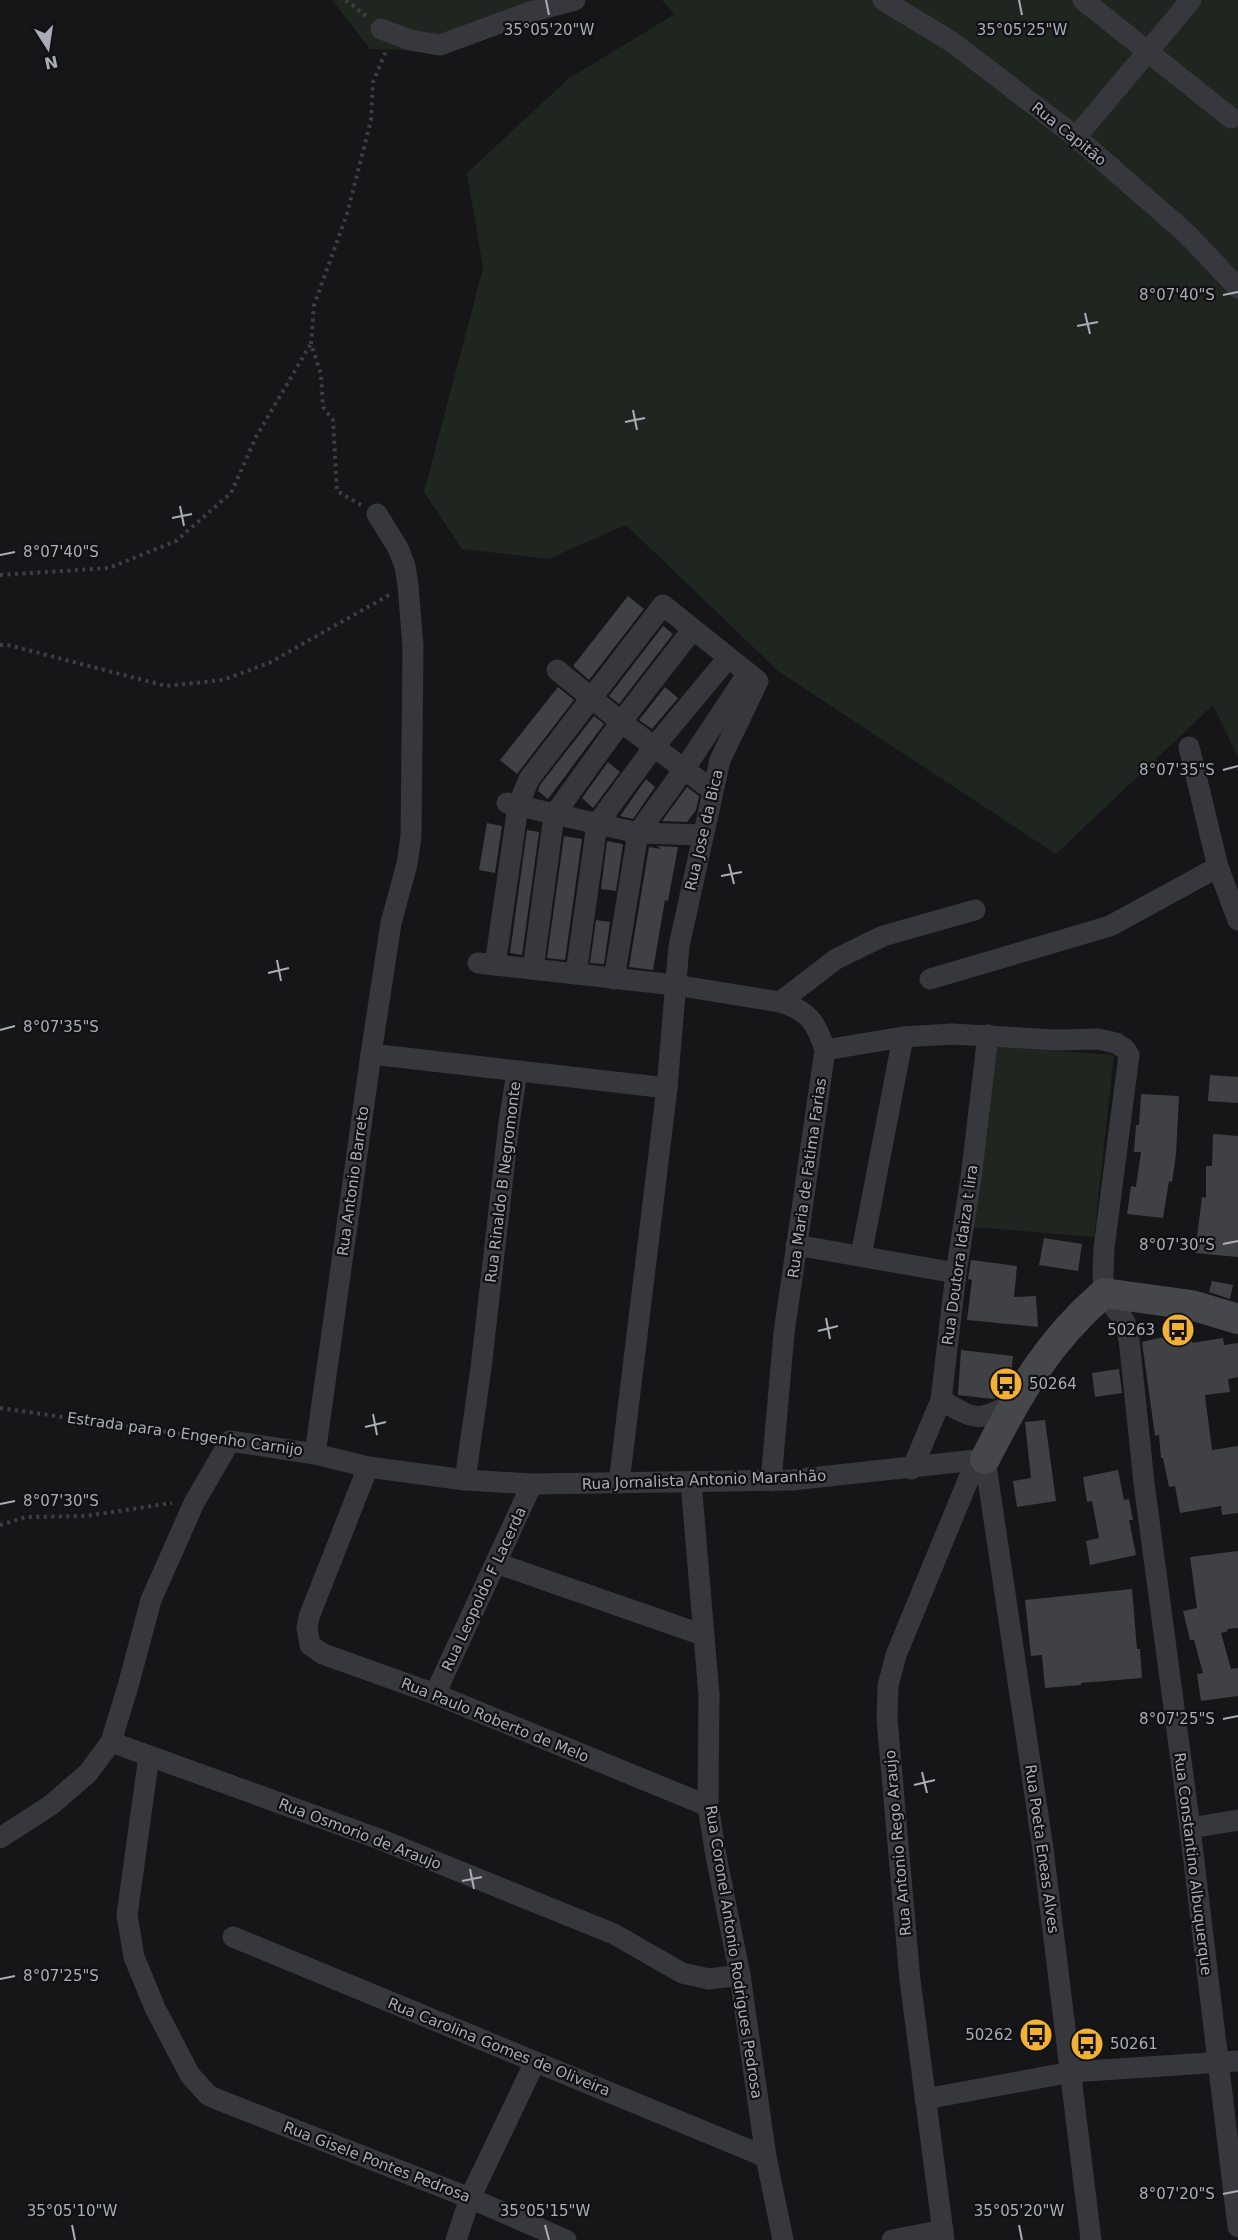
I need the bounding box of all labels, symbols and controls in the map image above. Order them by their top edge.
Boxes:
north arrow [18,18,78,78]
text: 35°05'20"W [504,21,594,39]
text: 35°05'25"W [977,21,1067,39]
text: N [42,51,60,73]
street label: Rua Capitão [1028,98,1110,170]
text: 8°07'40"S [1139,286,1215,304]
text: 8°07'40"S [23,543,99,561]
text: 8°07'35"S [1139,761,1215,779]
street label: Rua Jose da Bica [681,768,727,892]
text: 8°07'35"S [23,1018,99,1036]
street label: Rua Maria de Fatima Farias [784,1077,830,1279]
street label: Rua Rinaldo B Negromonte [482,1080,524,1284]
street label: Rua Antonio Barreto [334,1105,372,1257]
street label: Rua Doutora Idaiza t lira [938,1164,982,1346]
text: 8°07'30"S [1139,1236,1215,1254]
bus stop icon: 50263 [1160,1312,1196,1348]
place label: 50263 [1107,1321,1155,1339]
bus stop icon: 50264 [988,1366,1024,1402]
place label: 50264 [1029,1375,1077,1393]
street label: Estrada para o Engenho Carnijo [66,1409,304,1459]
street label: Rua Jornalista Antonio Maranhão [581,1467,827,1493]
text: 8°07'30"S [23,1492,99,1510]
street label: Rua Leopoldo F Lacerda [438,1504,530,1674]
street label: Rua Paulo Roberto de Melo [398,1674,592,1766]
text: 8°07'25"S [1139,1710,1215,1728]
street label: Rua Antonio Rego Araujo [881,1749,915,1937]
street label: Rua Constantino Albuquerque [1170,1752,1216,1976]
street label: Rua Poeta Eneas Alves [1021,1763,1063,1935]
street label: Rua Osmorio de Araujo [276,1795,444,1873]
street label: Rua Coronel Antonio Rodrigues Pedrosa [702,1804,766,2100]
text: 8°07'25"S [23,1967,99,1985]
street label: Rua Carolina Gomes de Oliveira [385,1994,613,2100]
bus stop icon: 50262 [1018,2017,1054,2053]
place label: 50262 [965,2026,1013,2044]
bus stop icon: 50261 [1069,2026,1105,2062]
place label: 50261 [1110,2035,1158,2053]
street label: Rua Gisele Pontes Pedrosa [281,2118,473,2206]
text: 8°07'20"S [1139,2185,1215,2203]
text: 35°05'10"W [27,2202,117,2220]
text: 35°05'15"W [500,2202,590,2220]
text: 35°05'20"W [974,2202,1064,2220]

